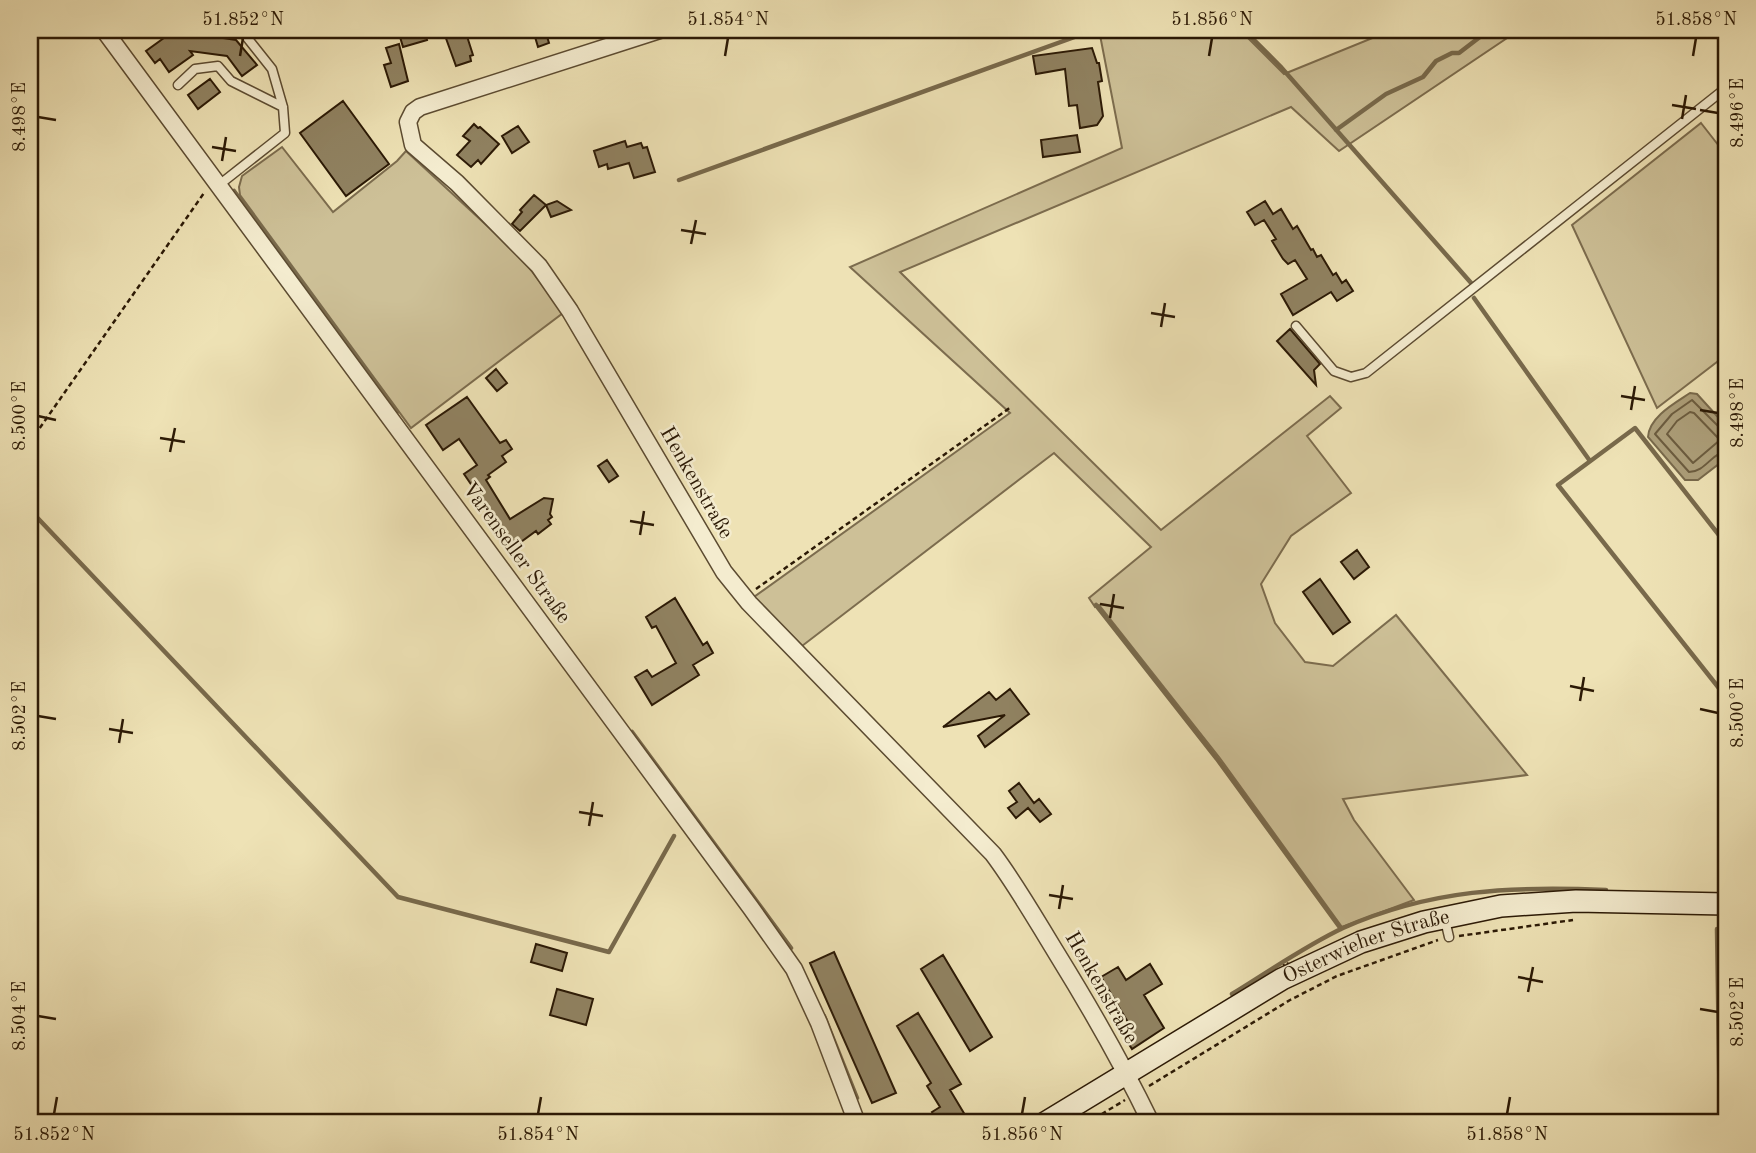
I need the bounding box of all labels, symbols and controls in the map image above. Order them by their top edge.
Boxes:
text: 51.852°N [202,11,284,29]
text: 51.854°N [687,11,769,29]
text: 51.856°N [1171,11,1253,29]
text: 51.858°N [1655,11,1737,29]
text: 8.496°E [1729,78,1747,148]
text: 8.498°E [11,82,29,152]
text: 8.498°E [1729,378,1747,448]
text: 8.500°E [11,381,29,451]
street label: Henkenstraße [656,423,736,543]
street label: Varenseller Straße [458,479,574,627]
text: 8.500°E [1729,678,1747,748]
text: 8.502°E [11,681,29,751]
street label: Österwieher Straße [1278,906,1451,988]
street label: Henkenstraße [1061,928,1141,1048]
text: 8.502°E [1729,977,1747,1047]
text: 8.504°E [11,981,29,1051]
text: 51.852°N [13,1126,95,1144]
text: 51.854°N [497,1126,579,1144]
text: 51.856°N [981,1126,1063,1144]
text: 51.858°N [1466,1126,1548,1144]

